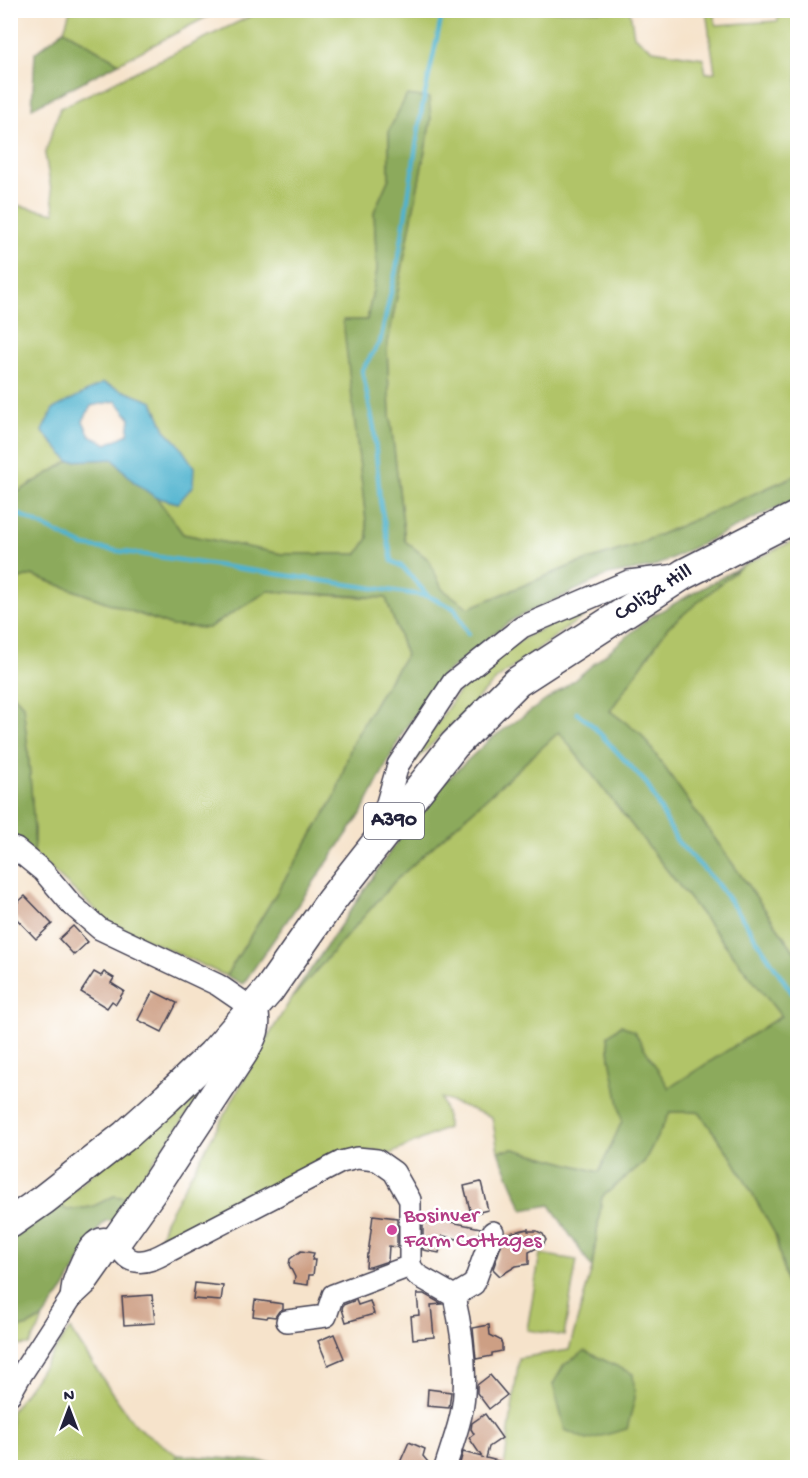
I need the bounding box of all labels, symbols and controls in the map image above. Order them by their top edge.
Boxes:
street label: Coliza Hill [610,559,697,628]
road number: A390 [364,803,424,839]
place label: Bosinver Farm Cottages [403,1204,542,1255]
marker: Bosinver Farm Cottages [385,1223,399,1237]
north arrow [39,1379,99,1439]
text: N [64,1388,75,1407]

